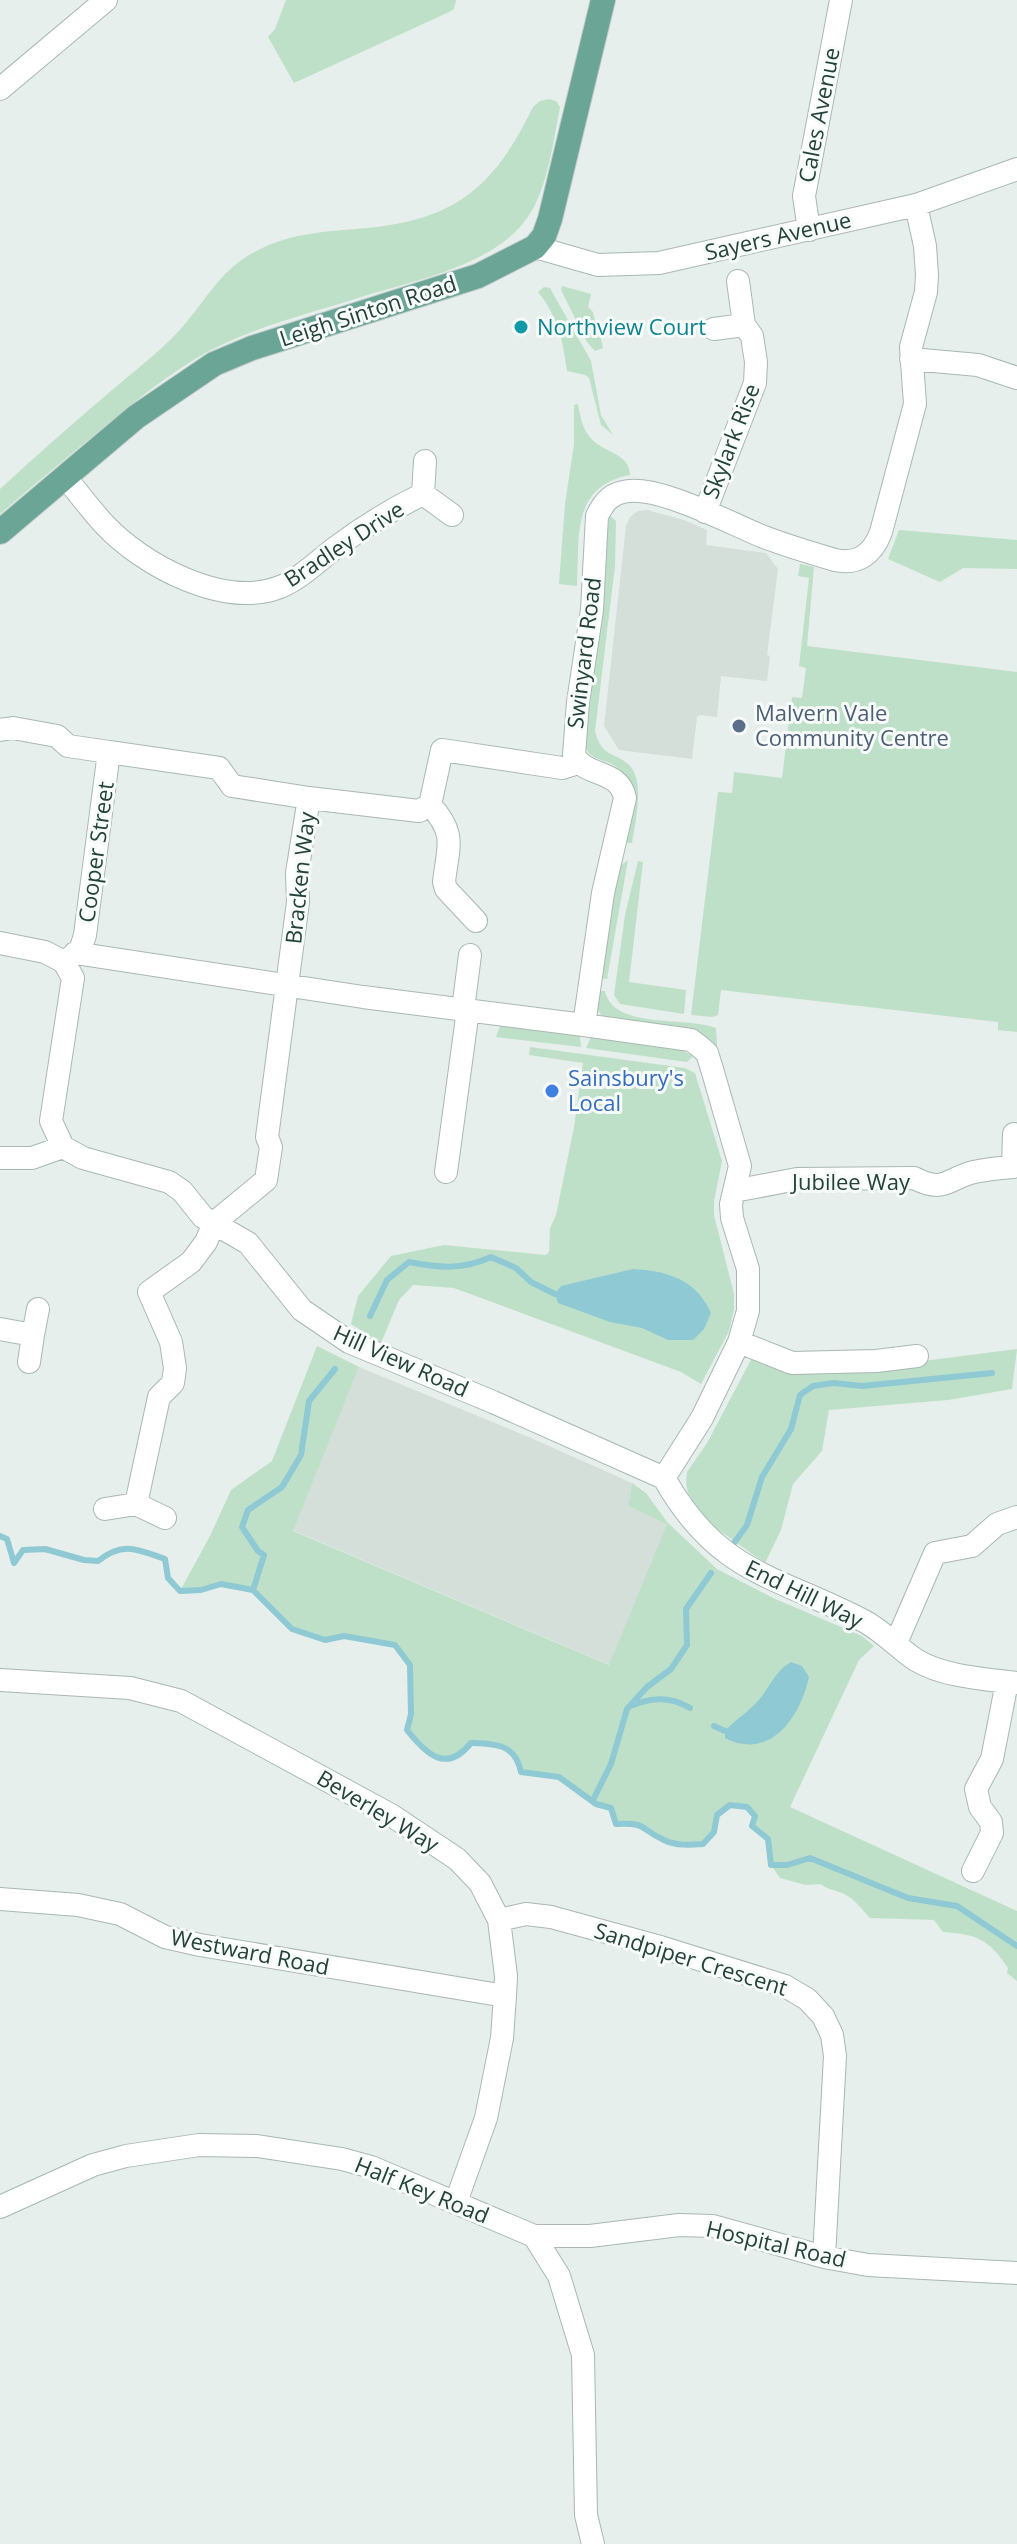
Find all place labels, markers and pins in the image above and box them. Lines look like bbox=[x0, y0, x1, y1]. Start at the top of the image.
place label: Northview Court bbox=[537, 311, 706, 341]
marker: Northview Court bbox=[512, 318, 530, 336]
place label: Malvern Vale Community Centre bbox=[755, 697, 949, 752]
marker: Malvern Vale Community Centre bbox=[730, 717, 748, 735]
place label: Sainsbury's Local bbox=[568, 1062, 684, 1117]
marker: Sainsbury's Local bbox=[543, 1082, 561, 1100]

